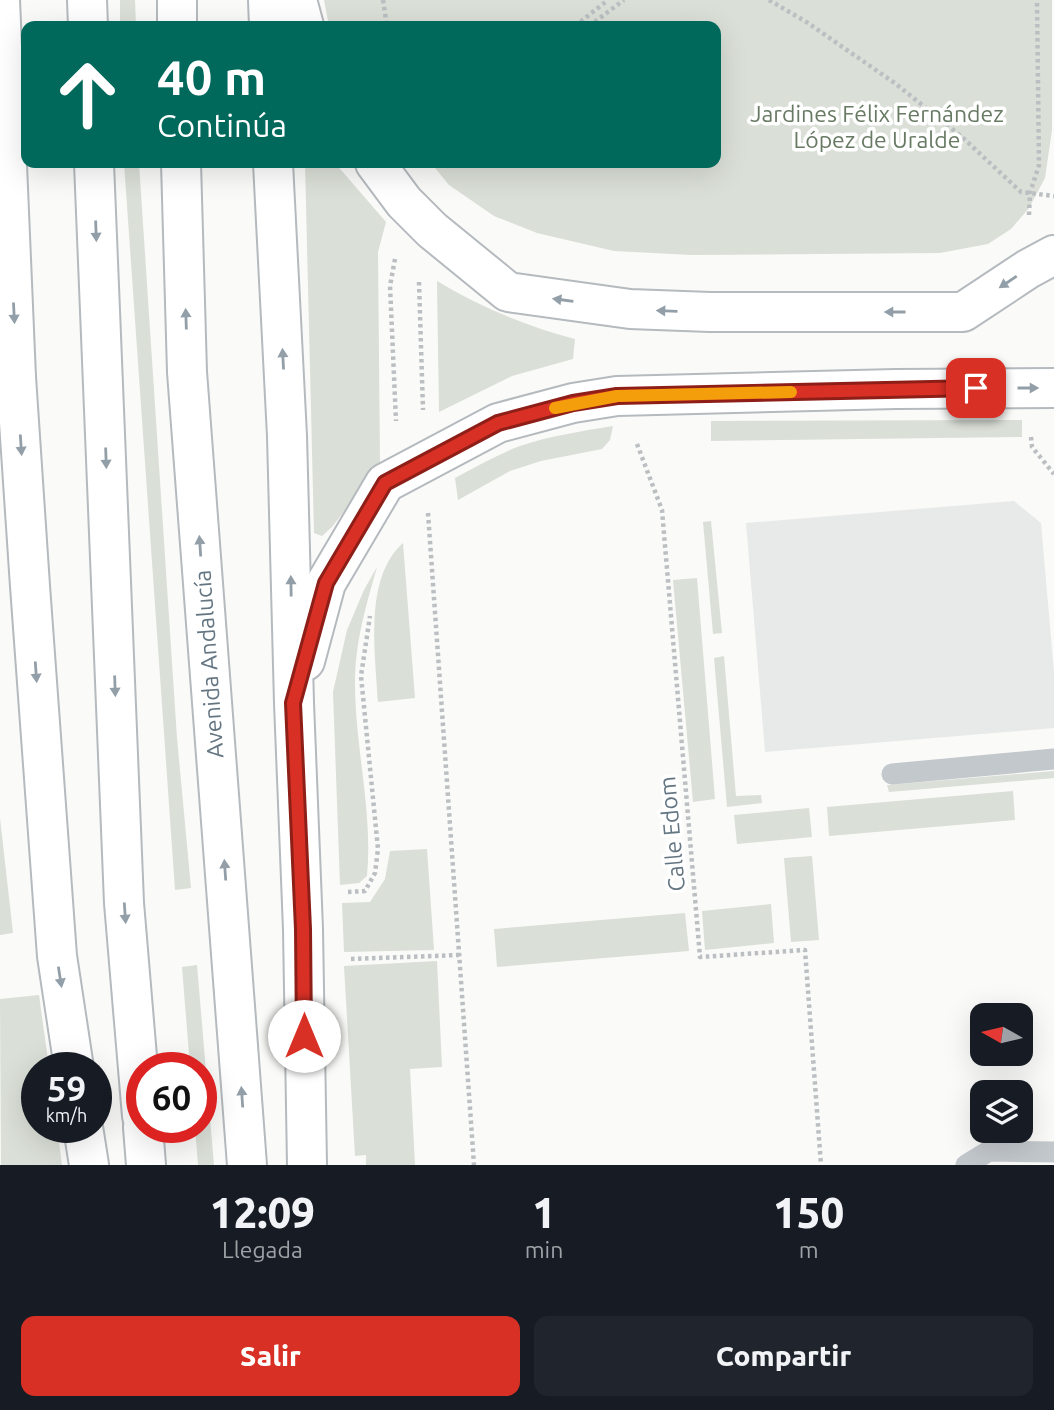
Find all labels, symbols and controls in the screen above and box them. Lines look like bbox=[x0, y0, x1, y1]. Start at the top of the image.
icon: ahead bbox=[42, 49, 133, 140]
text: 40 m bbox=[157, 49, 266, 104]
park label: Jardines Félix Fernández López de Uralde bbox=[750, 101, 1004, 152]
text: Continúa bbox=[157, 107, 287, 143]
one-way arrow bbox=[91, 220, 102, 242]
one-way arrow bbox=[998, 276, 1017, 289]
one-way arrow bbox=[552, 294, 574, 305]
one-way arrow bbox=[8, 302, 19, 324]
one-way arrow bbox=[656, 305, 678, 316]
one-way arrow bbox=[883, 306, 905, 318]
one-way arrow bbox=[180, 307, 191, 329]
one-way arrow bbox=[277, 348, 288, 370]
pin bbox=[946, 358, 1006, 418]
icon: arrive bbox=[957, 369, 995, 407]
one-way arrow bbox=[1018, 382, 1040, 394]
one-way arrow bbox=[15, 434, 26, 456]
one-way arrow bbox=[100, 447, 111, 469]
one-way arrow bbox=[194, 534, 205, 556]
street label: Avenida Andalucía bbox=[189, 569, 228, 759]
one-way arrow bbox=[285, 575, 296, 597]
one-way arrow bbox=[31, 661, 42, 683]
one-way arrow bbox=[110, 675, 121, 697]
street label: Calle Edom bbox=[654, 775, 689, 893]
one-way arrow bbox=[219, 859, 230, 881]
one-way arrow bbox=[120, 902, 131, 924]
one-way arrow bbox=[55, 966, 66, 988]
position arrow bbox=[267, 999, 341, 1073]
north arrow bbox=[970, 1003, 1032, 1066]
map controls bbox=[970, 1003, 1033, 1143]
speed limit sign: 60 bbox=[126, 1052, 217, 1143]
text: 59 bbox=[47, 1068, 86, 1108]
button: layers bbox=[970, 1080, 1033, 1143]
one-way arrow bbox=[236, 1086, 247, 1108]
text: km/h bbox=[46, 1105, 87, 1125]
text: 12:09 bbox=[210, 1189, 315, 1236]
text: 1 bbox=[532, 1189, 556, 1236]
text: 150 bbox=[773, 1189, 844, 1236]
text: Llegada bbox=[222, 1237, 303, 1262]
text: min bbox=[525, 1237, 563, 1262]
text: m bbox=[799, 1237, 819, 1262]
button: Salir bbox=[21, 1316, 520, 1396]
button: Compartir bbox=[534, 1316, 1033, 1396]

